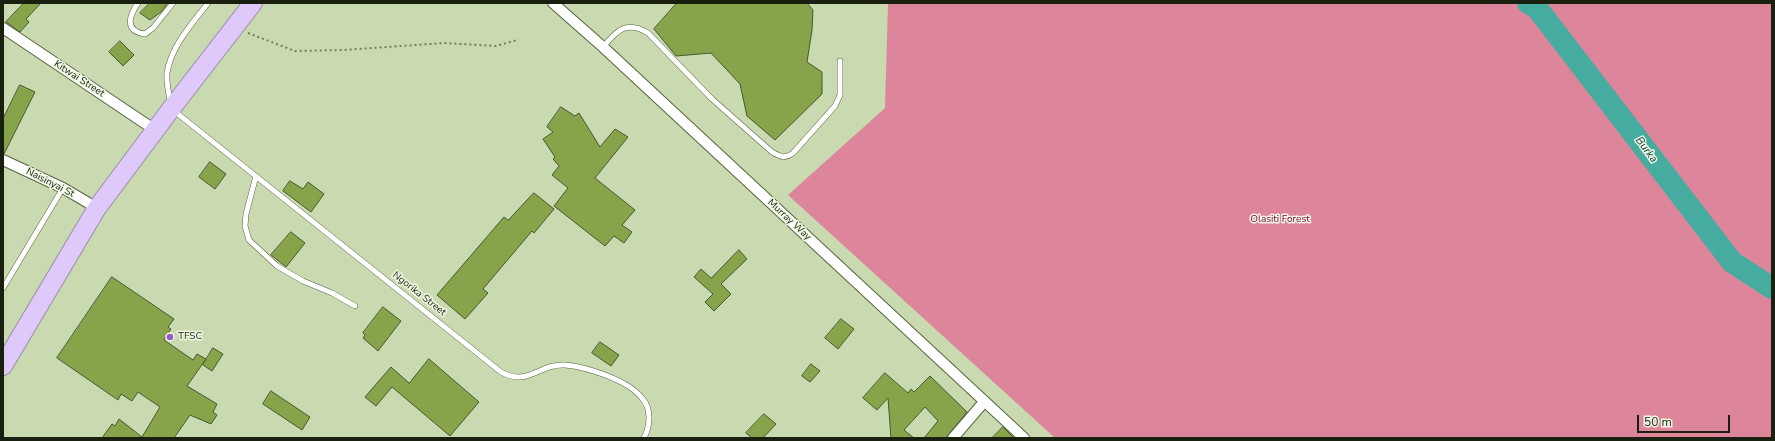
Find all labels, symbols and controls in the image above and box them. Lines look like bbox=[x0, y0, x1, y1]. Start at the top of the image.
street label: Kitwai Street bbox=[51, 58, 107, 100]
water label: Burka bbox=[1632, 135, 1660, 165]
street label: Naisinyai St bbox=[24, 166, 76, 200]
street label: Murray Way bbox=[765, 197, 813, 243]
park label: Olasiti Forest bbox=[1250, 214, 1310, 226]
street label: Ngorika Street bbox=[390, 269, 448, 319]
place label: TFSC bbox=[178, 331, 202, 343]
marker: TFSC bbox=[165, 332, 175, 342]
scale bar bbox=[1639, 407, 1732, 433]
text: 50 m bbox=[1644, 414, 1672, 430]

